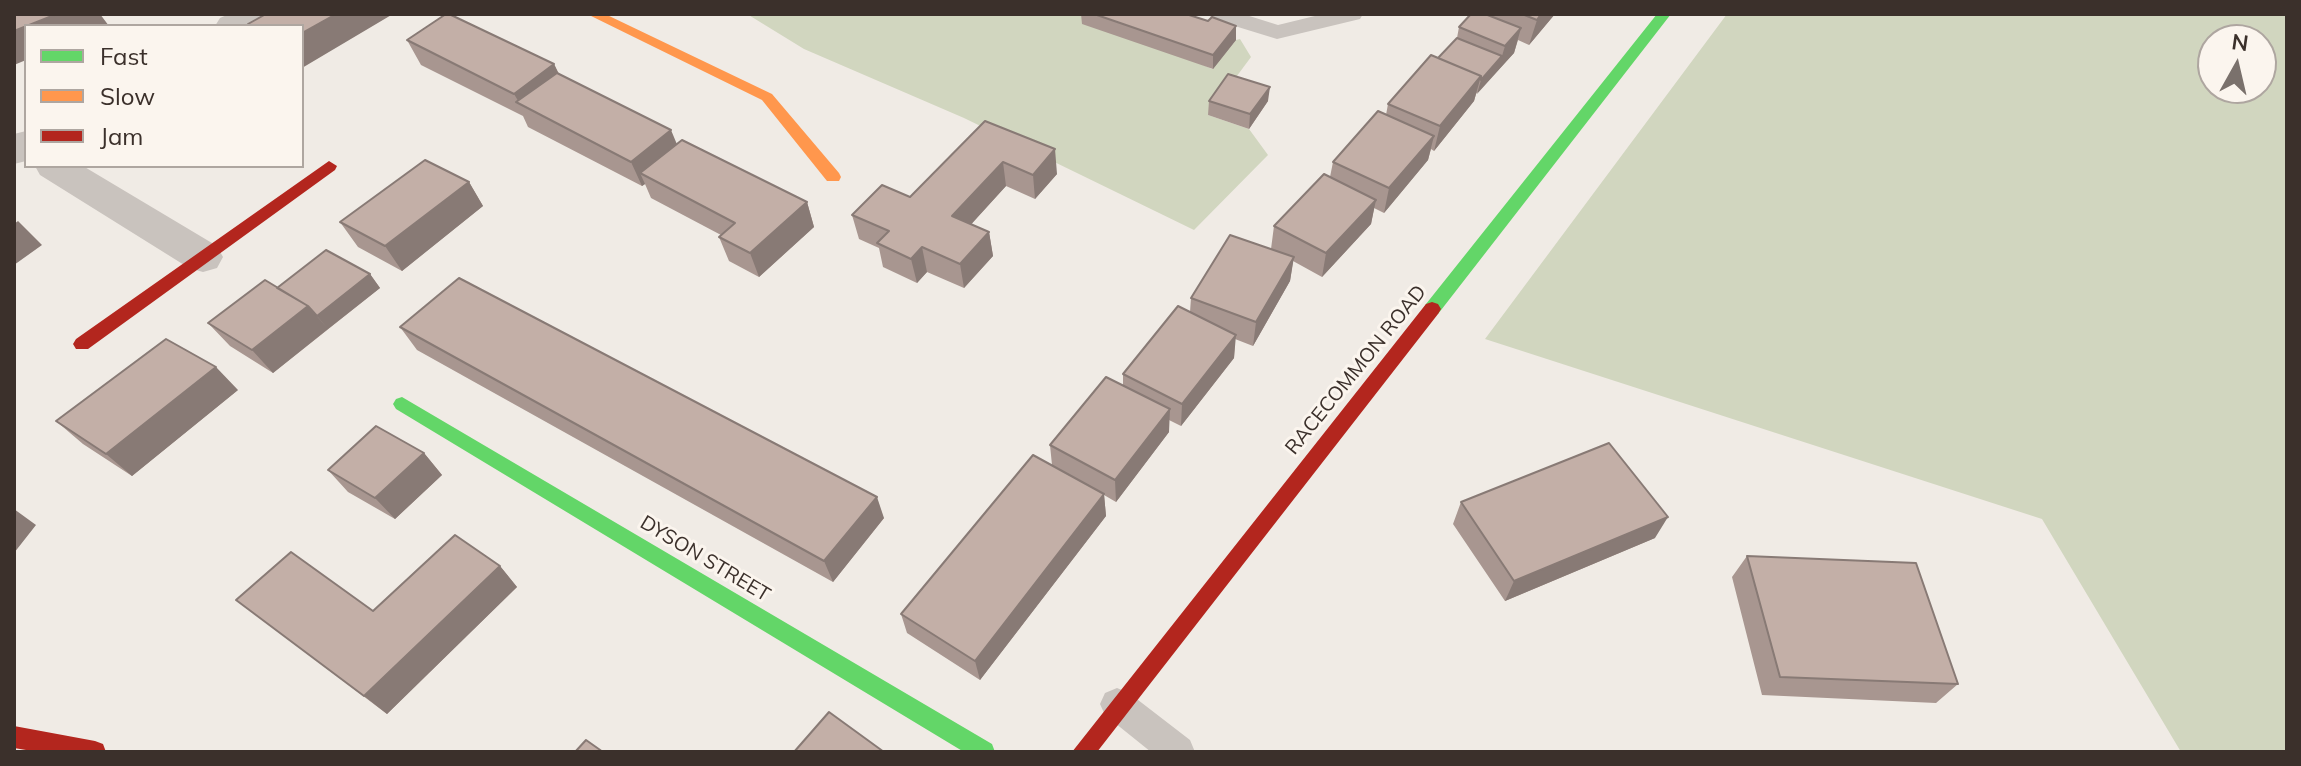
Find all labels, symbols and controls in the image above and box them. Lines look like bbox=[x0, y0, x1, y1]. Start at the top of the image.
legend bbox=[24, 24, 304, 168]
north arrow bbox=[2197, 24, 2277, 104]
text: N bbox=[2230, 27, 2250, 57]
text: Fast bbox=[100, 41, 148, 71]
text: Slow bbox=[100, 81, 155, 111]
text: Jam bbox=[100, 121, 143, 151]
street label: RACECOMMON ROAD bbox=[1280, 281, 1432, 459]
street label: DYSON STREET bbox=[636, 511, 774, 607]

